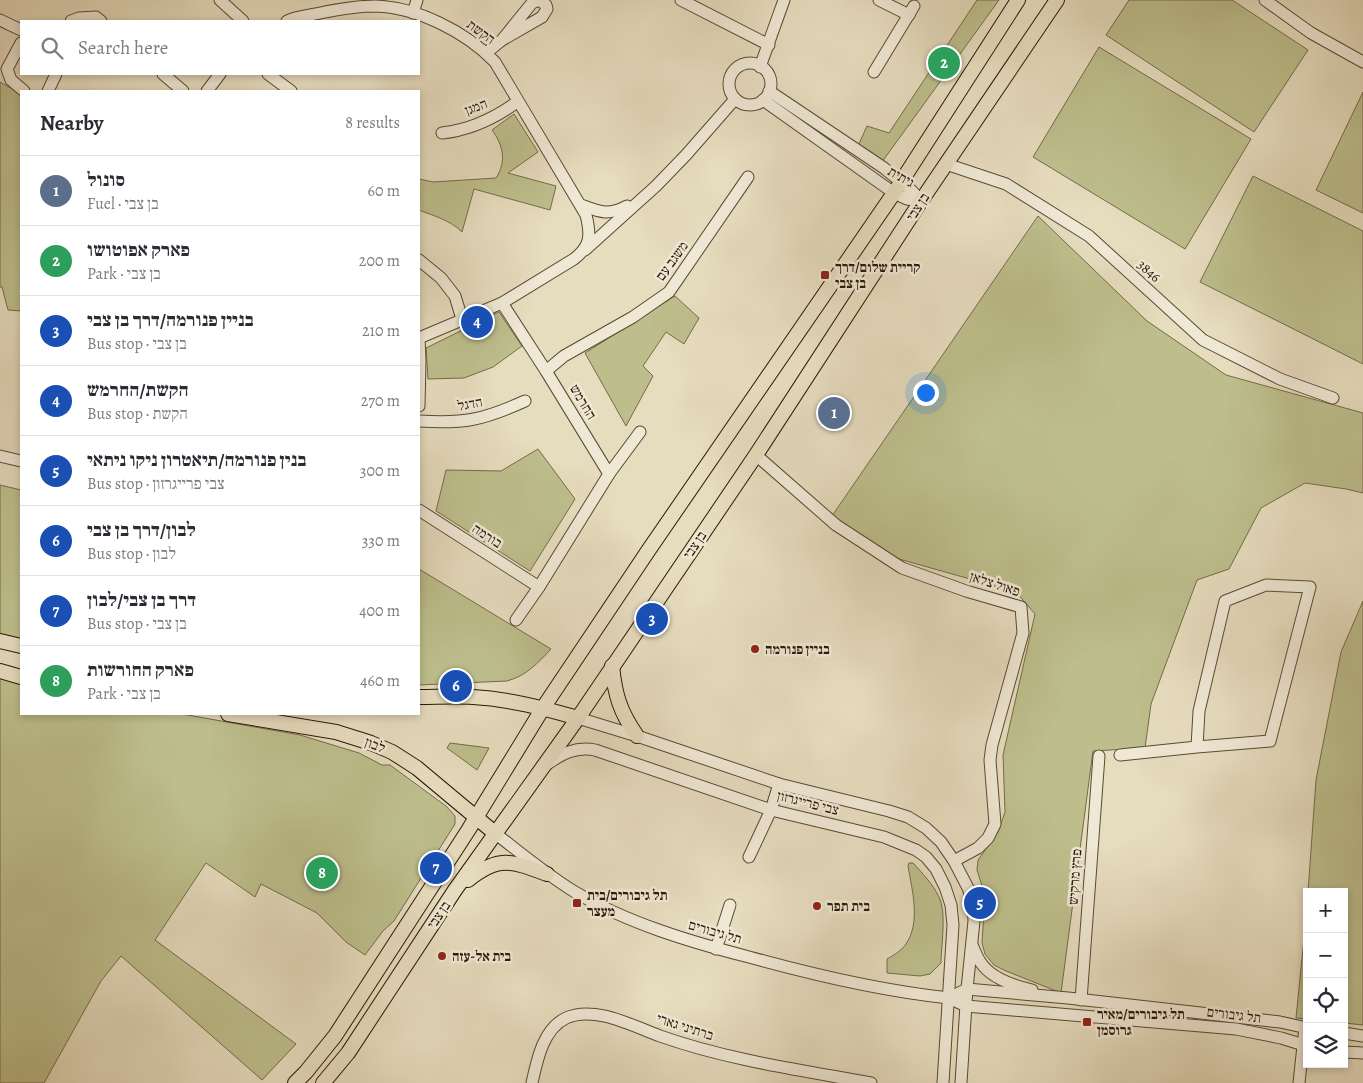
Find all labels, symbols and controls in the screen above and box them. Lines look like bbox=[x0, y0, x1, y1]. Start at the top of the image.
street label: הקשת bbox=[463, 15, 499, 49]
search box bbox=[20, 20, 420, 75]
icon: search bbox=[38, 34, 66, 62]
text: Search here bbox=[78, 35, 168, 61]
pin: 2 bbox=[928, 44, 960, 82]
street label: המגן bbox=[462, 94, 490, 120]
text: Nearby bbox=[40, 109, 103, 137]
text: 8 results bbox=[345, 112, 400, 134]
street label: גיתית bbox=[884, 162, 918, 192]
text: סונול bbox=[87, 167, 125, 193]
text: 1 bbox=[53, 180, 59, 202]
text: 60 m bbox=[368, 180, 400, 202]
street label: בן צבי bbox=[902, 189, 934, 225]
text: Fuel · בן צבי bbox=[87, 193, 159, 215]
text: פארק אפוטושו bbox=[87, 237, 190, 263]
street label: משגב עם bbox=[651, 237, 693, 285]
text: 2 bbox=[52, 250, 60, 272]
text: 200 m bbox=[359, 250, 400, 272]
street label: 3846 bbox=[1133, 255, 1165, 287]
place label: קריית שלום/דרך בן צבי bbox=[835, 258, 920, 293]
text: Park · בן צבי bbox=[87, 263, 161, 285]
marker: קריית שלום/דרך בן צבי bbox=[819, 269, 831, 281]
pin: 4 bbox=[461, 303, 493, 341]
text: בניין פנורמה/דרך בן צבי bbox=[87, 307, 254, 333]
text: 3 bbox=[53, 320, 59, 342]
text: 210 m bbox=[362, 320, 400, 342]
text: Bus stop · בן צבי bbox=[87, 333, 187, 355]
text: הקשת/החרמש bbox=[87, 377, 189, 403]
your location bbox=[913, 380, 939, 406]
street label: החרמש bbox=[565, 381, 601, 423]
text: 4 bbox=[52, 390, 60, 412]
text: 270 m bbox=[361, 390, 400, 412]
street label: הדגל bbox=[456, 392, 484, 416]
pin: 1 bbox=[818, 394, 850, 432]
text: Bus stop · הקשת bbox=[87, 403, 188, 425]
text: בנין פנורמה/תיאטרון ניקו ניתאי bbox=[87, 447, 306, 473]
text: 5 bbox=[53, 460, 59, 482]
text: 300 m bbox=[360, 460, 400, 482]
text: Bus stop · צבי פרייגרזון bbox=[87, 473, 225, 495]
text: לבון/דרך בן צבי bbox=[87, 517, 196, 543]
street label: בורמה bbox=[468, 519, 506, 553]
street label: בן צבי bbox=[679, 527, 711, 563]
text: 6 bbox=[52, 530, 60, 552]
text: 330 m bbox=[362, 530, 400, 552]
text: Bus stop · לבון bbox=[87, 543, 176, 565]
street label: פאול צלאן bbox=[967, 567, 1023, 601]
text: דרך בן צבי/לבון bbox=[87, 587, 196, 613]
text: 7 bbox=[53, 600, 59, 622]
text: 400 m bbox=[359, 600, 400, 622]
pin: 3 bbox=[636, 600, 668, 638]
text: Bus stop · בן צבי bbox=[87, 613, 187, 635]
place label: בניין פנורמה bbox=[765, 640, 830, 659]
marker: בניין פנורמה bbox=[749, 643, 761, 655]
text: פארק החורשות bbox=[87, 657, 194, 683]
pin: 6 bbox=[440, 667, 472, 705]
text: 8 bbox=[52, 670, 60, 692]
text: 460 m bbox=[360, 670, 400, 692]
text: Park · בן צבי bbox=[87, 683, 161, 705]
street label: לבון bbox=[362, 732, 388, 758]
street label: צבי פרייגרזון bbox=[775, 786, 841, 820]
street label: פרץ מרקיש bbox=[1064, 848, 1086, 906]
pin: 7 bbox=[420, 849, 452, 887]
pin: 8 bbox=[306, 854, 338, 892]
pin: 5 bbox=[964, 884, 996, 922]
place label: תל גיבורים/בית מעצר bbox=[587, 886, 668, 921]
map controls bbox=[1303, 888, 1348, 1068]
button: + bbox=[1303, 888, 1348, 933]
street label: בן צבי bbox=[423, 897, 455, 933]
marker: תל גיבורים/בית מעצר bbox=[571, 897, 583, 909]
place label: בית תפר bbox=[827, 897, 870, 916]
marker: בית תפר bbox=[811, 900, 823, 912]
street label: תל גיבורים bbox=[686, 915, 744, 949]
button: − bbox=[1303, 933, 1348, 978]
place label: בית אל-עזה bbox=[452, 947, 511, 966]
marker: בית אל-עזה bbox=[436, 950, 448, 962]
button: locate bbox=[1303, 978, 1348, 1023]
street label: תל גיבורים bbox=[1206, 1002, 1262, 1028]
place label: תל גיבורים/מאיר גרוסמן bbox=[1097, 1005, 1185, 1040]
street label: ברתיני גארי bbox=[654, 1009, 716, 1045]
marker: תל גיבורים/מאיר גרוסמן bbox=[1081, 1016, 1093, 1028]
button: layers bbox=[1303, 1023, 1348, 1068]

